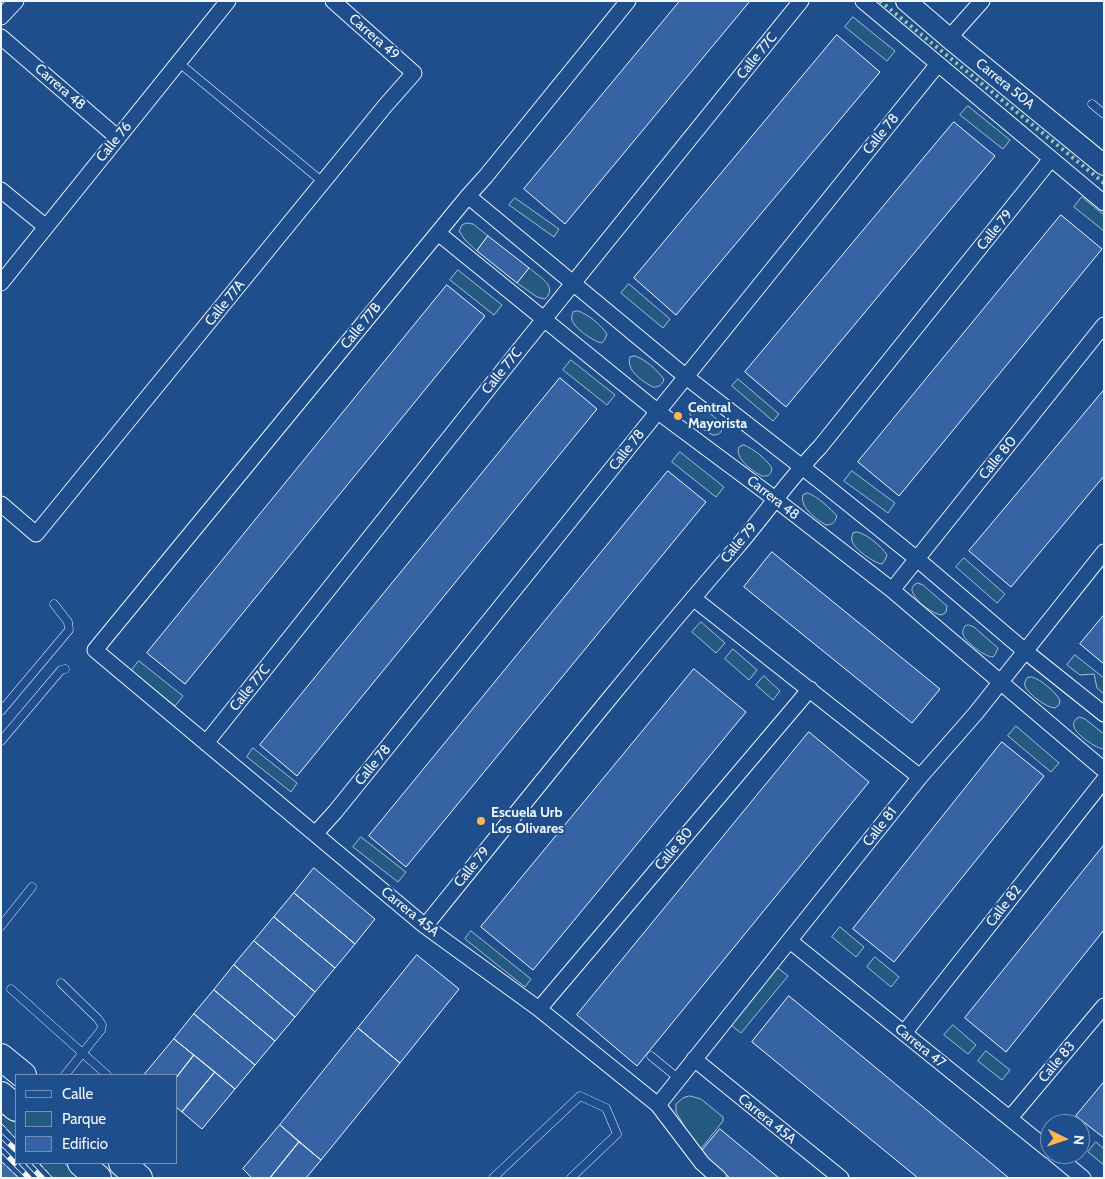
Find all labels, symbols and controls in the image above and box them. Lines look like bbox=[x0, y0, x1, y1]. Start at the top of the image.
street label: Carrera 49 bbox=[345, 11, 403, 63]
street label: Calle 77C bbox=[733, 29, 781, 83]
street label: Carrera 50A bbox=[972, 55, 1038, 113]
street label: Carrera 48 bbox=[31, 60, 89, 114]
street label: Calle 78 bbox=[859, 110, 903, 158]
street label: Calle 76 bbox=[93, 119, 135, 165]
street label: Calle 79 bbox=[974, 206, 1016, 254]
street label: Calle 77A bbox=[201, 277, 249, 329]
street label: Calle 77B bbox=[337, 299, 385, 353]
street label: Calle 77C bbox=[478, 344, 526, 398]
place label: Central Mayorista bbox=[688, 400, 747, 432]
marker: Central Mayorista bbox=[672, 410, 684, 422]
street label: Calle 78 bbox=[606, 426, 648, 474]
street label: Calle 80 bbox=[976, 433, 1020, 483]
street label: Carrera 48 bbox=[743, 472, 803, 524]
street label: Calle 79 bbox=[717, 520, 761, 566]
street label: Calle 77C bbox=[226, 661, 274, 715]
street label: Calle 78 bbox=[351, 741, 395, 789]
street label: Calle 81 bbox=[859, 804, 901, 850]
place label: Escuela Urb Los Olivares bbox=[491, 805, 564, 838]
marker: Escuela Urb Los Olivares bbox=[475, 815, 487, 827]
street label: Calle 80 bbox=[651, 824, 697, 874]
street label: Calle 79 bbox=[451, 843, 493, 891]
street label: Calle 82 bbox=[983, 882, 1025, 930]
street label: Carrera 45A bbox=[378, 884, 442, 940]
street label: Carrera 47 bbox=[891, 1020, 949, 1072]
street label: Calle 83 bbox=[1035, 1038, 1079, 1086]
legend bbox=[15, 1074, 178, 1164]
text: Calle bbox=[62, 1085, 93, 1103]
street label: Carrera 45A bbox=[735, 1091, 799, 1147]
text: Parque bbox=[62, 1110, 106, 1128]
north arrow bbox=[1040, 1114, 1090, 1164]
text: N bbox=[1070, 1134, 1088, 1146]
text: Edificio bbox=[62, 1135, 108, 1153]

